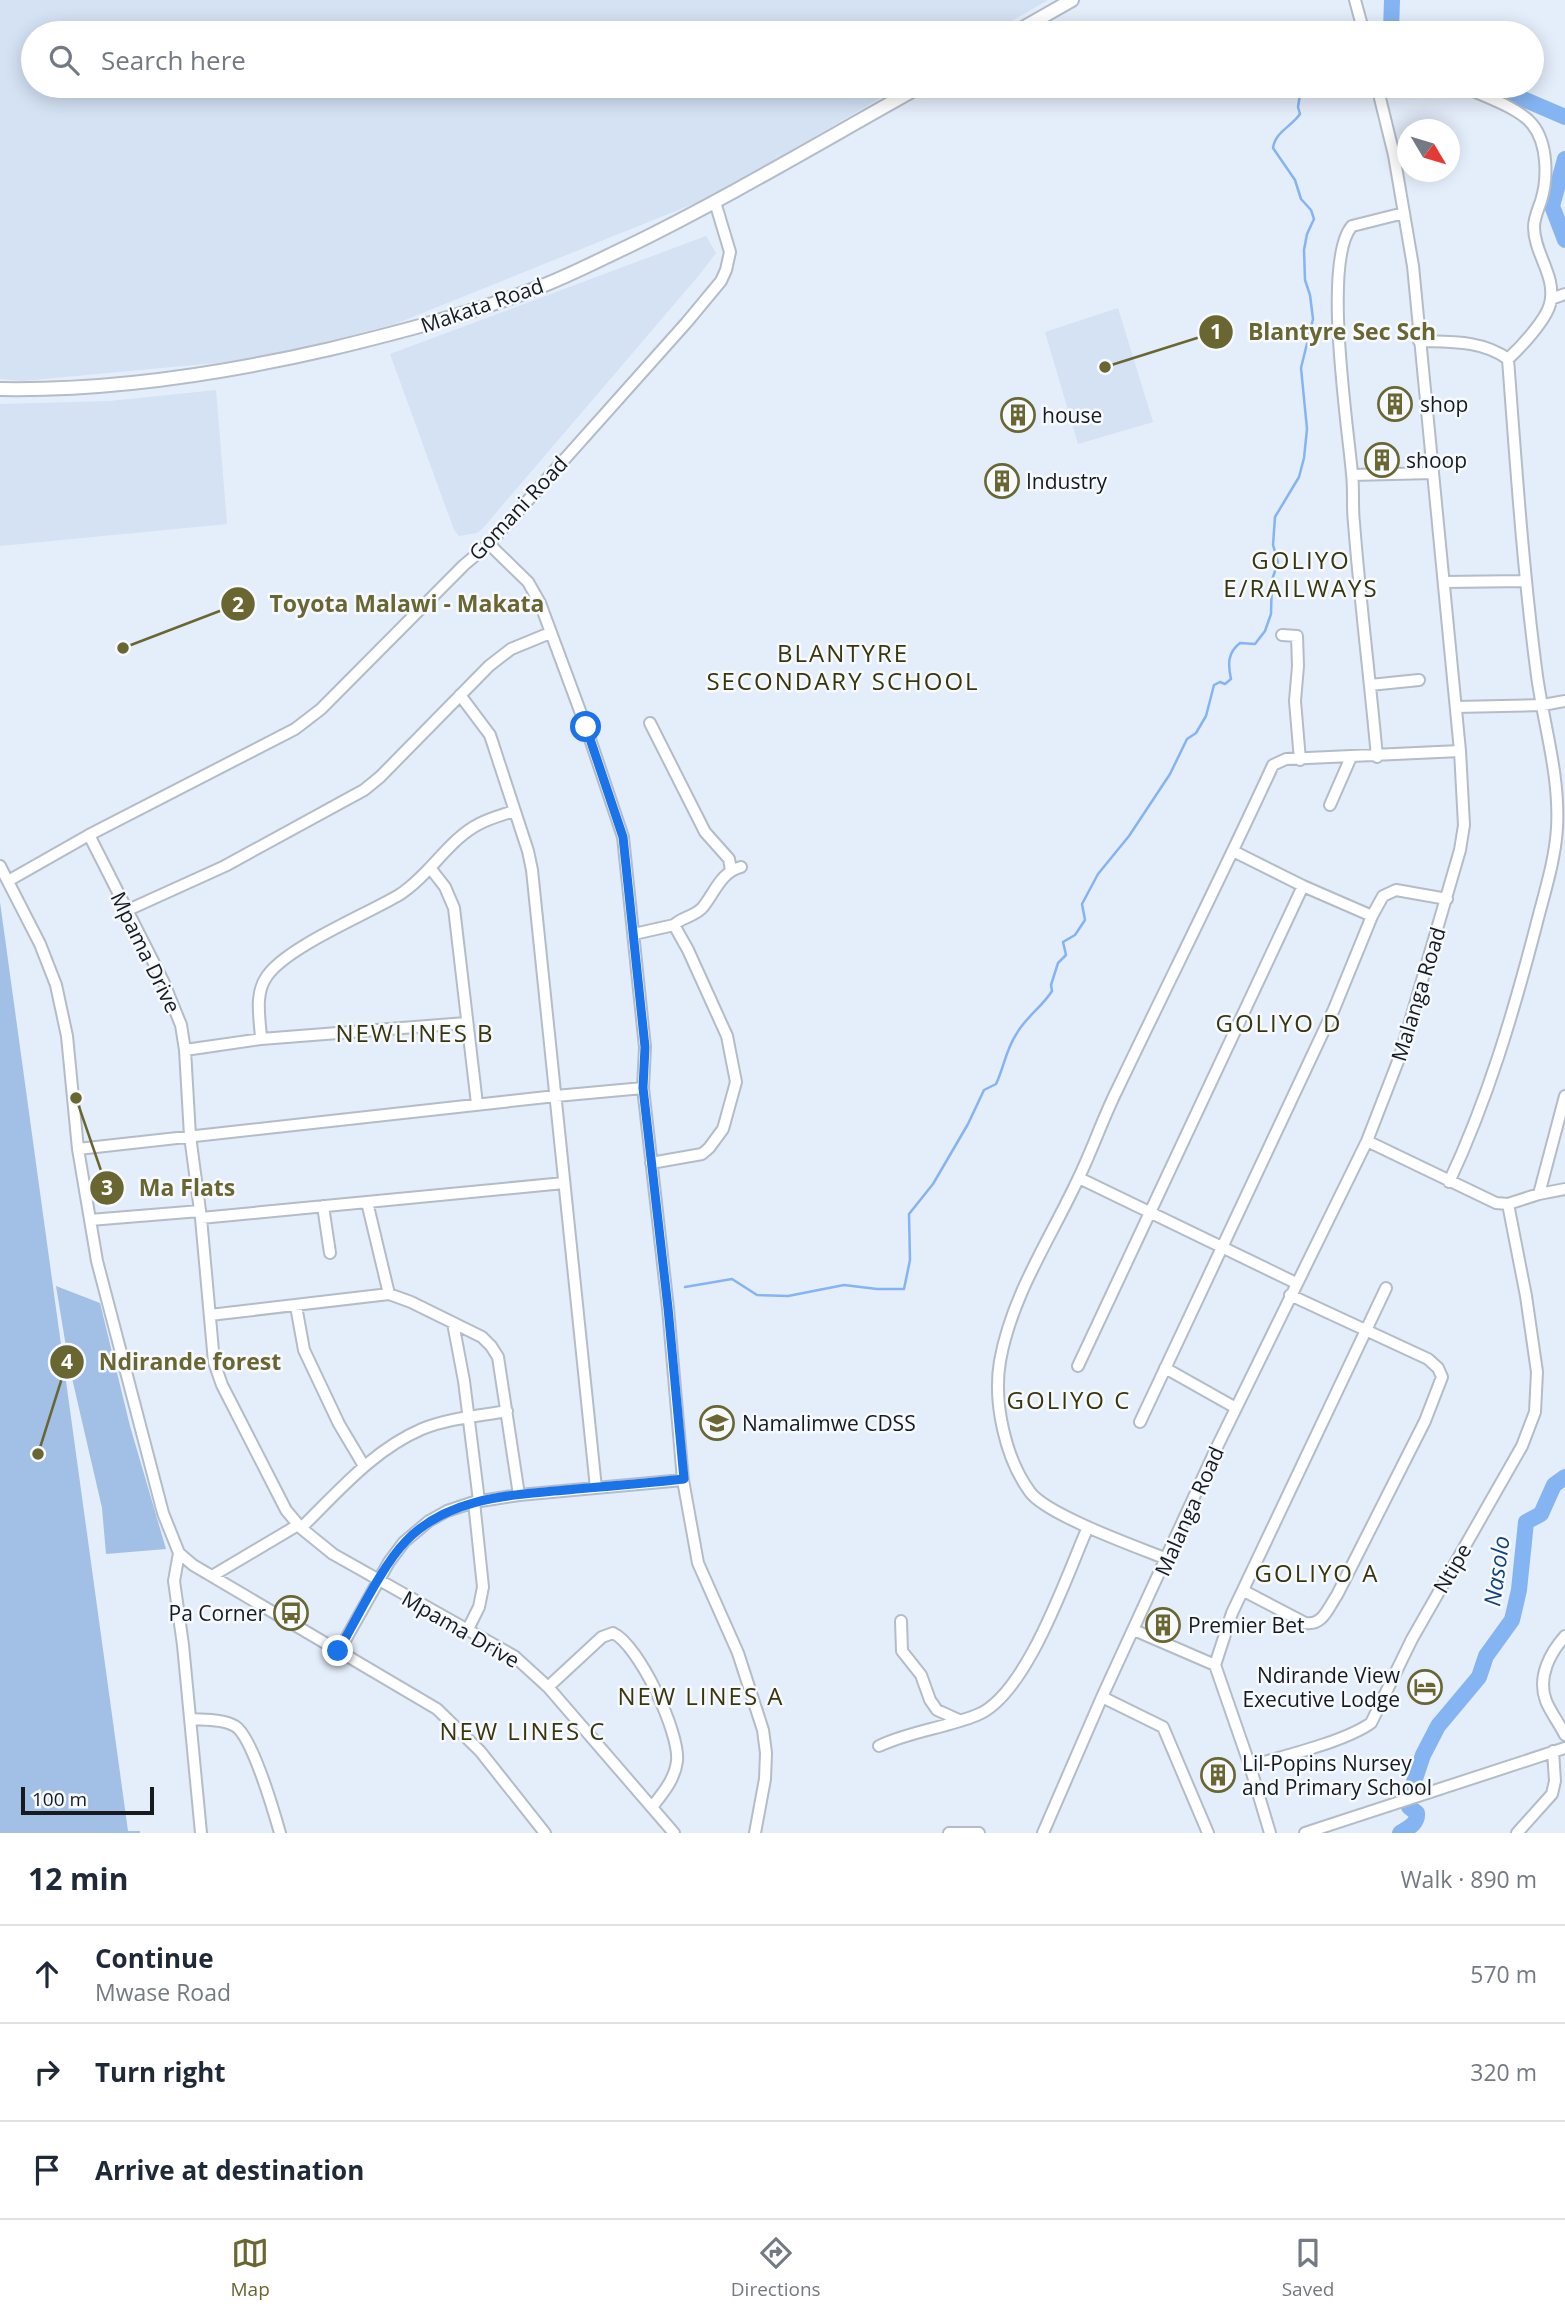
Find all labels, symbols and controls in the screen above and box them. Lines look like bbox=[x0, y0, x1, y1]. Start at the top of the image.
search box bbox=[21, 21, 1544, 98]
icon: search bbox=[45, 41, 83, 79]
text: Search here bbox=[101, 42, 246, 78]
north arrow bbox=[1397, 119, 1460, 182]
street label: Makata Road bbox=[417, 271, 547, 339]
callout: Blantyre Sec Sch bbox=[1199, 310, 1450, 354]
text: Blantyre Sec Sch bbox=[1248, 315, 1436, 347]
text: 1 bbox=[1210, 317, 1222, 345]
building icon: shop bbox=[1376, 385, 1414, 423]
place label: shop bbox=[1420, 390, 1468, 418]
building icon: house bbox=[999, 396, 1037, 434]
place label: house bbox=[1042, 401, 1102, 429]
building icon: shoop bbox=[1363, 441, 1401, 479]
place label: shoop bbox=[1406, 446, 1467, 474]
street label: Gomani Road bbox=[462, 450, 574, 566]
building icon: Industry bbox=[983, 462, 1021, 500]
place label: Industry bbox=[1026, 467, 1108, 495]
district label: GOLIYO E/RAILWAYS bbox=[1223, 543, 1379, 604]
callout: Toyota Malawi - Makata bbox=[220, 582, 558, 626]
text: Toyota Malawi - Makata bbox=[270, 587, 544, 619]
text: 2 bbox=[232, 590, 244, 618]
district label: BLANTYRE SECONDARY SCHOOL bbox=[706, 636, 980, 697]
route start bbox=[570, 711, 601, 742]
street label: Mpama Drive bbox=[105, 887, 187, 1017]
street label: Malanga Road bbox=[1384, 923, 1452, 1065]
district label: GOLIYO D bbox=[1215, 1006, 1343, 1039]
district label: NEWLINES B bbox=[335, 1016, 495, 1049]
callout: Ma Flats bbox=[89, 1166, 249, 1210]
text: Ma Flats bbox=[139, 1171, 235, 1203]
text: 3 bbox=[101, 1173, 113, 1201]
callout: Ndirande forest bbox=[50, 1340, 295, 1384]
text: Ndirande forest bbox=[99, 1345, 281, 1377]
text: 4 bbox=[61, 1347, 73, 1375]
district label: GOLIYO C bbox=[1007, 1383, 1131, 1416]
school or university icon: Namalimwe CDSS bbox=[698, 1404, 736, 1442]
place label: Namalimwe CDSS bbox=[742, 1409, 916, 1437]
street label: Malanga Road bbox=[1148, 1442, 1230, 1580]
water label: Nasolo bbox=[1475, 1534, 1517, 1608]
street label: Ntipe bbox=[1427, 1538, 1477, 1598]
district label: GOLIYO A bbox=[1255, 1556, 1379, 1589]
street label: Mpama Drive bbox=[397, 1584, 525, 1674]
bus stop icon: Pa Corner bbox=[272, 1594, 310, 1632]
place label: Pa Corner bbox=[169, 1599, 266, 1627]
building icon: Premier Bet bbox=[1144, 1606, 1182, 1644]
place label: Premier Bet bbox=[1188, 1611, 1304, 1639]
route end bbox=[322, 1635, 353, 1666]
place label: Ndirande View Executive Lodge bbox=[1242, 1661, 1401, 1713]
hotel icon: Ndirande View Executive Lodge bbox=[1406, 1668, 1444, 1706]
district label: NEW LINES A bbox=[617, 1679, 785, 1712]
district label: NEW LINES C bbox=[440, 1714, 606, 1747]
place label: Lil-Popins Nursey and Primary School bbox=[1242, 1749, 1432, 1801]
building icon: Lil-Popins Nursey and Primary School bbox=[1199, 1756, 1237, 1794]
scale bar bbox=[21, 1784, 154, 1816]
text: 100 m bbox=[32, 1786, 87, 1812]
text: 12 min bbox=[28, 1858, 128, 1899]
text: Walk · 890 m bbox=[1400, 1863, 1537, 1895]
text: Continue bbox=[95, 1940, 214, 1976]
icon: ahead bbox=[28, 1955, 66, 1993]
text: 570 m bbox=[1470, 1958, 1537, 1990]
text: Mwase Road bbox=[95, 1976, 231, 2008]
icon: right bbox=[28, 2053, 66, 2091]
text: Turn right bbox=[95, 2054, 226, 2090]
text: 320 m bbox=[1470, 2056, 1537, 2088]
icon: arrive bbox=[28, 2151, 66, 2189]
text: Arrive at destination bbox=[95, 2152, 364, 2188]
tab: Map bbox=[231, 2234, 270, 2302]
tab: Directions bbox=[731, 2234, 821, 2302]
tab: Saved bbox=[1282, 2234, 1334, 2302]

